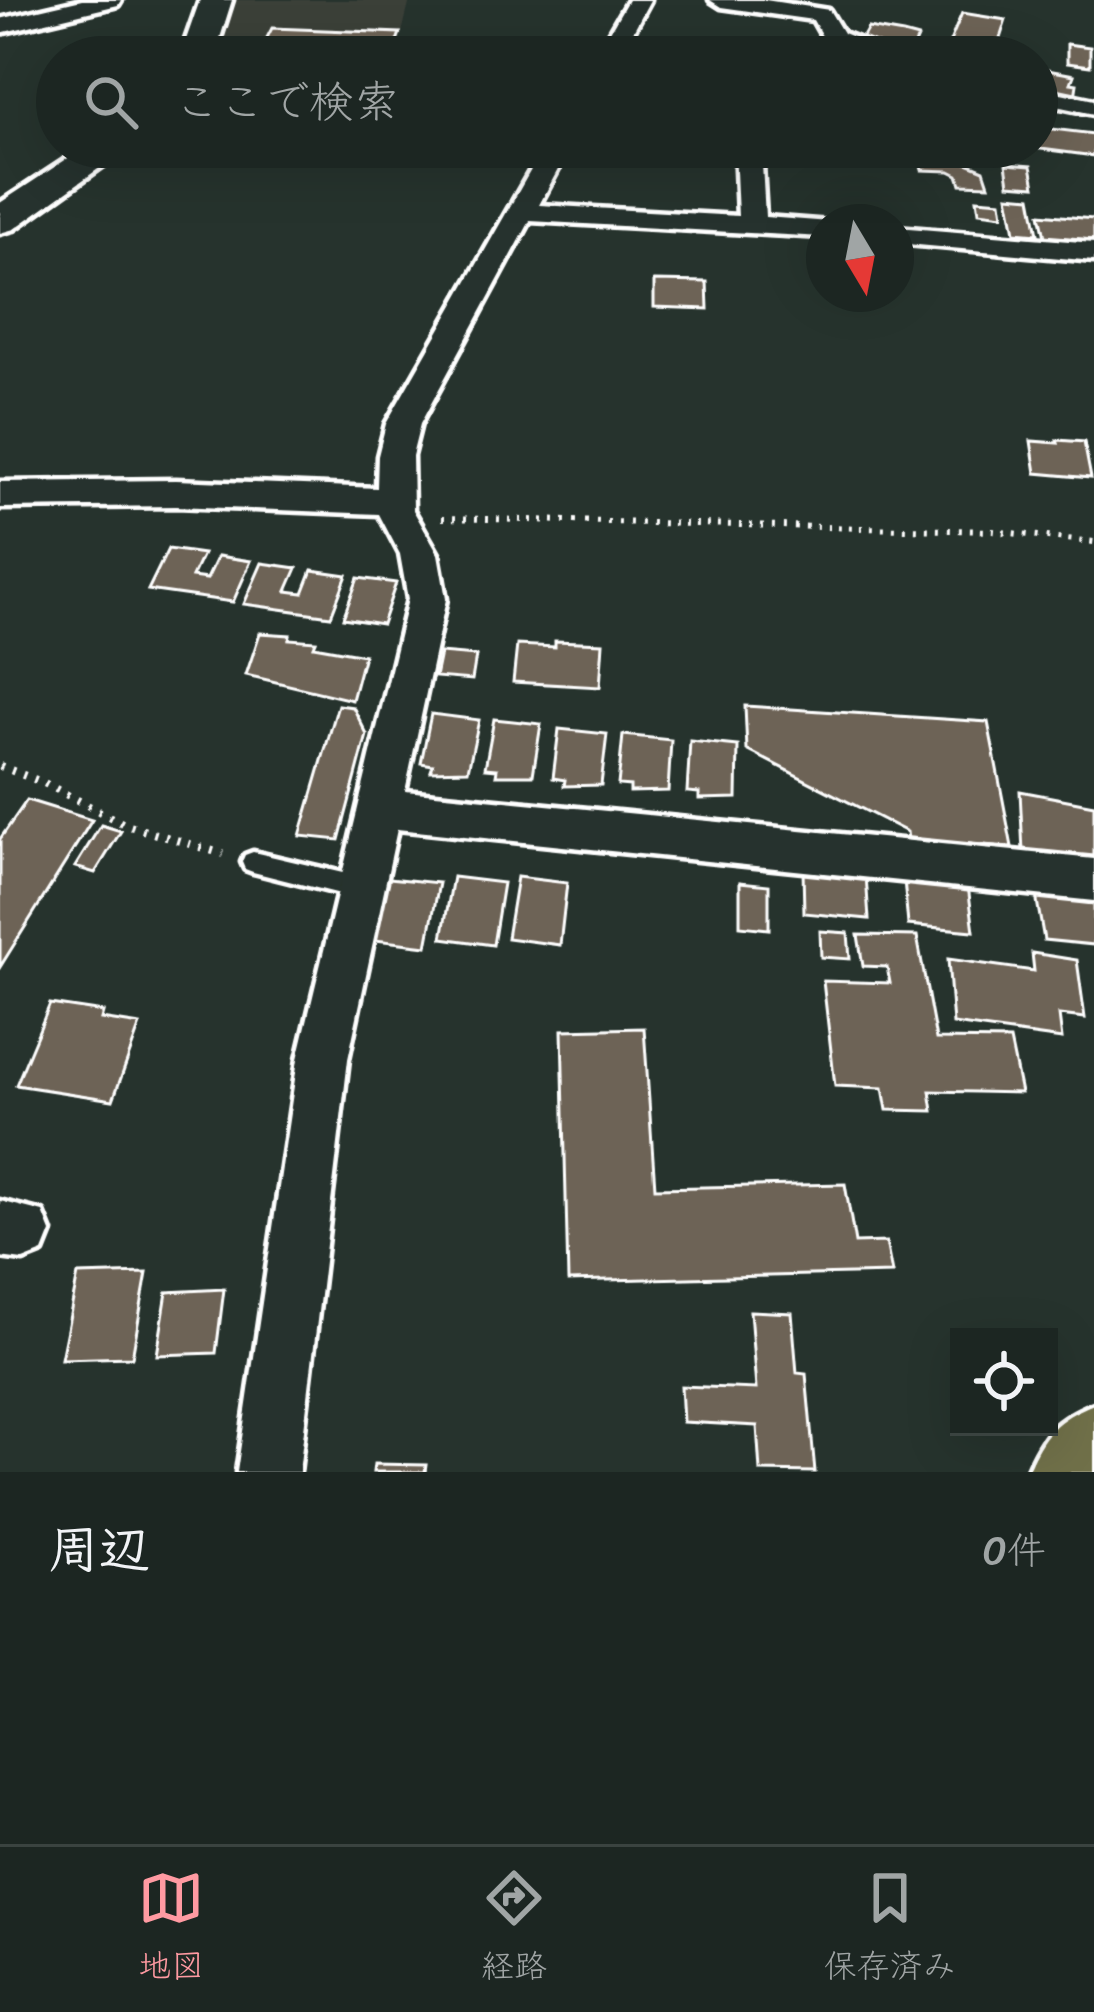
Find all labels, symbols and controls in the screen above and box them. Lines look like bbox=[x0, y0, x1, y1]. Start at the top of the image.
search box bbox=[36, 36, 1058, 168]
text: ここで検索 bbox=[174, 62, 399, 142]
icon: search bbox=[78, 69, 144, 135]
north arrow bbox=[806, 204, 914, 312]
map controls bbox=[950, 1328, 1058, 1436]
button: locate bbox=[950, 1328, 1058, 1436]
text: 周辺 bbox=[48, 1505, 150, 1595]
text: 0件 bbox=[982, 1516, 1046, 1585]
tab: 地図 bbox=[138, 1865, 204, 1995]
tab: 経路 bbox=[481, 1865, 547, 1995]
tab: 保存済み bbox=[824, 1865, 956, 1995]

